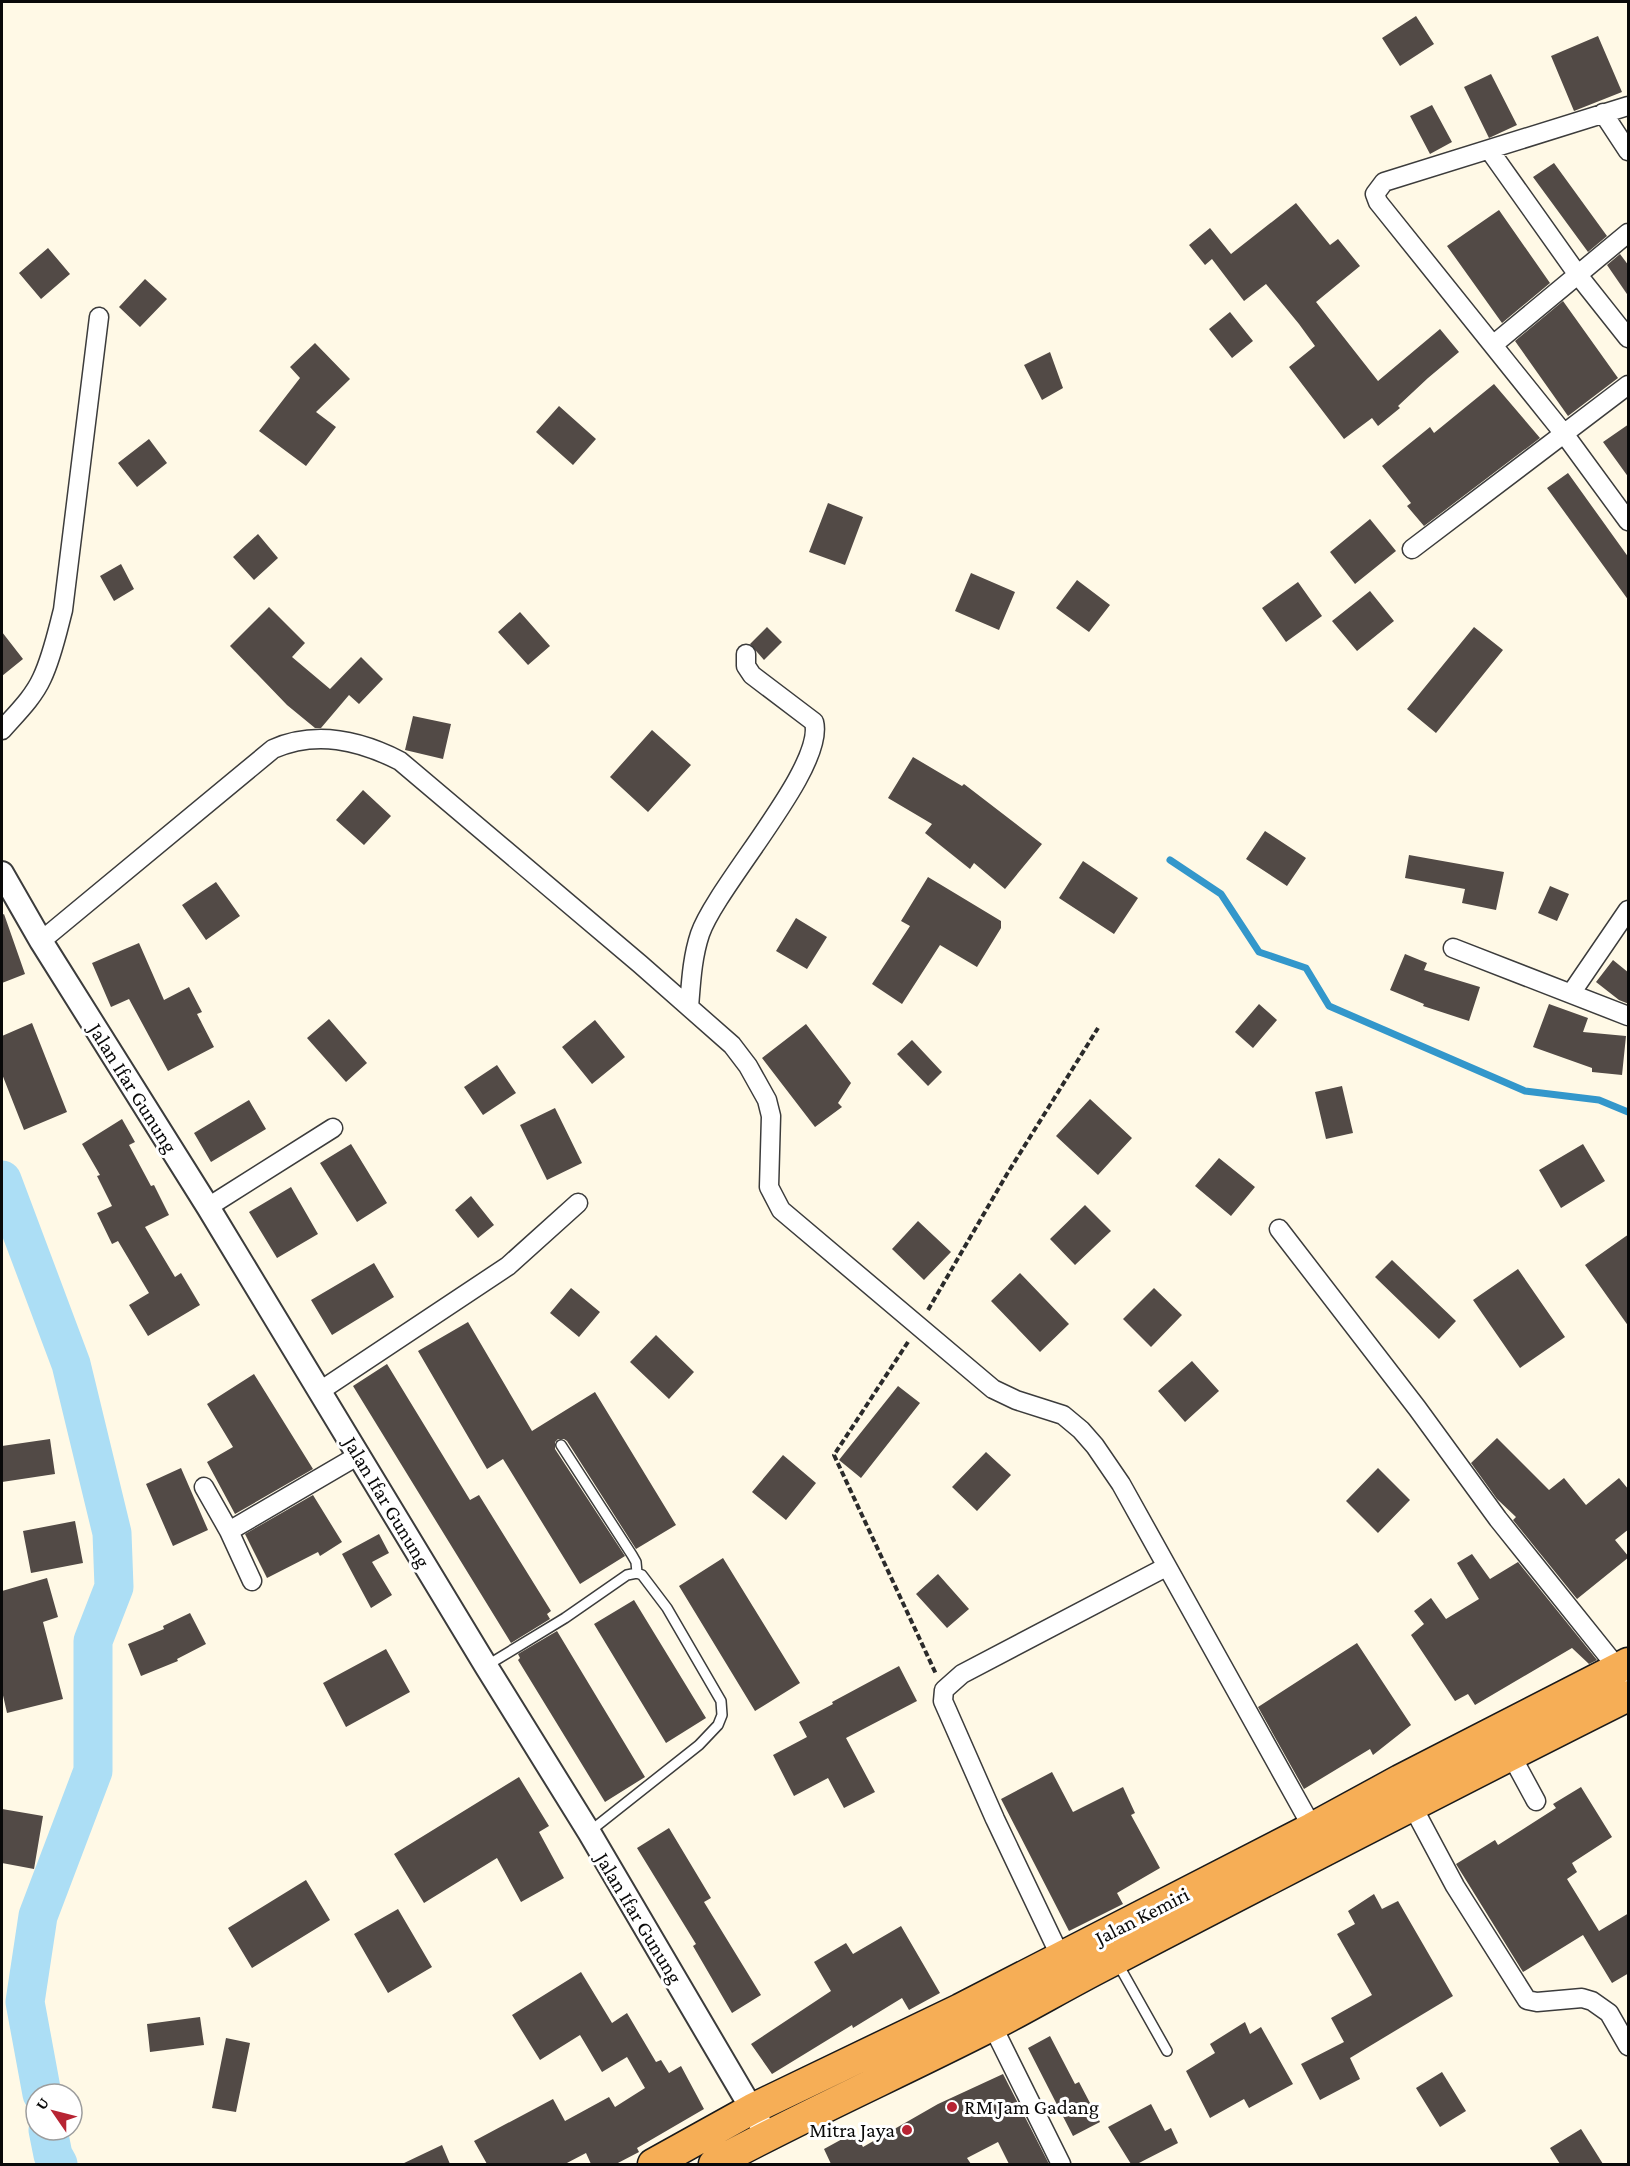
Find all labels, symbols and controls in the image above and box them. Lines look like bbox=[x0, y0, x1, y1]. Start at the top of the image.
street label: Jalan Ifar Gunung bbox=[82, 1017, 182, 1157]
street label: Jalan Ifar Gunung bbox=[337, 1431, 435, 1572]
street label: Jalan Ifar Gunung bbox=[589, 1847, 687, 1988]
street label: Jalan Kemiri bbox=[1089, 1882, 1194, 1951]
north arrow bbox=[24, 2082, 84, 2142]
text: U bbox=[32, 2094, 52, 2113]
place label: RM Jam Gadang bbox=[964, 2095, 1099, 2119]
marker: RM Jam Gadang bbox=[945, 2100, 959, 2114]
place label: Mitra Jaya bbox=[809, 2118, 895, 2142]
marker: Mitra Jaya bbox=[900, 2123, 914, 2137]

